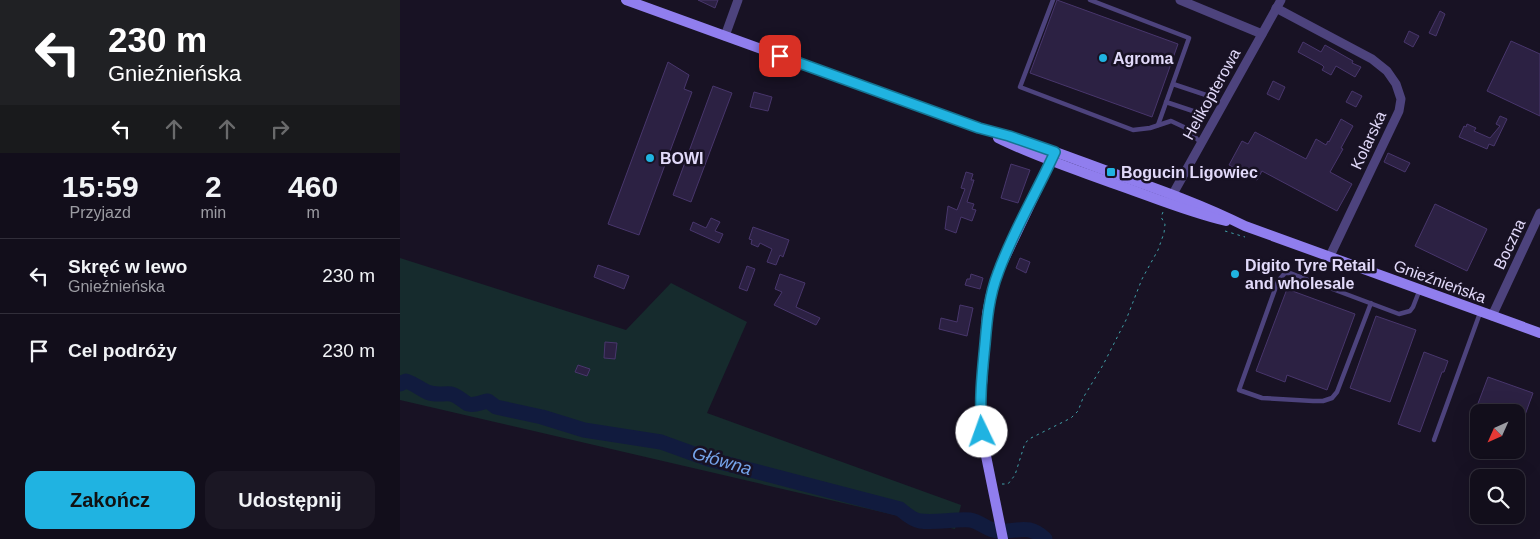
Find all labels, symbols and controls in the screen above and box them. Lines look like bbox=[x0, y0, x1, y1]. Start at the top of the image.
icon: left bbox=[25, 20, 90, 85]
text: 230 m bbox=[108, 20, 207, 59]
pin bbox=[759, 35, 801, 77]
icon: arrive bbox=[766, 42, 794, 70]
street label: Helikopterowa bbox=[1179, 46, 1243, 143]
place label: Agroma bbox=[1113, 50, 1174, 67]
marker: Agroma bbox=[1097, 52, 1109, 64]
text: Gnieźnieńska bbox=[108, 61, 241, 86]
street label: Kolarska bbox=[1348, 108, 1389, 172]
icon: left bbox=[107, 115, 135, 143]
icon: ahead bbox=[160, 115, 188, 143]
icon: ahead bbox=[213, 115, 241, 143]
icon: right bbox=[266, 115, 294, 143]
place label: BOWI bbox=[660, 150, 704, 167]
marker: BOWI bbox=[644, 152, 656, 164]
place label: Bogucin Ligowiec bbox=[1121, 164, 1258, 181]
marker: Bogucin Ligowiec bbox=[1105, 166, 1117, 178]
text: 15:59 bbox=[62, 170, 139, 203]
text: 2 bbox=[205, 170, 222, 203]
text: 460 bbox=[288, 170, 338, 203]
text: Przyjazd bbox=[70, 204, 131, 221]
text: min bbox=[200, 204, 226, 221]
text: m bbox=[306, 204, 320, 221]
street label: Boczna bbox=[1490, 216, 1528, 272]
text: Skręć w lewo bbox=[68, 256, 187, 277]
place label: Digito Tyre Retail and wholesale bbox=[1245, 257, 1375, 292]
street label: Gnieźnieńska bbox=[1391, 257, 1488, 306]
icon: left bbox=[25, 262, 53, 290]
text: 230 m bbox=[322, 265, 375, 286]
marker: Digito Tyre Retail and wholesale bbox=[1229, 268, 1241, 280]
text: Gnieźnieńska bbox=[68, 278, 165, 295]
icon: arrive bbox=[25, 337, 53, 365]
text: Cel podróży bbox=[68, 340, 177, 361]
text: 230 m bbox=[322, 340, 375, 361]
north arrow bbox=[1470, 404, 1525, 459]
map controls bbox=[1470, 404, 1525, 524]
position arrow bbox=[955, 405, 1007, 457]
water label: Główna bbox=[690, 443, 754, 479]
button: search bbox=[1470, 469, 1525, 524]
button: Zakończ bbox=[25, 471, 195, 529]
button: Udostępnij bbox=[205, 471, 375, 529]

